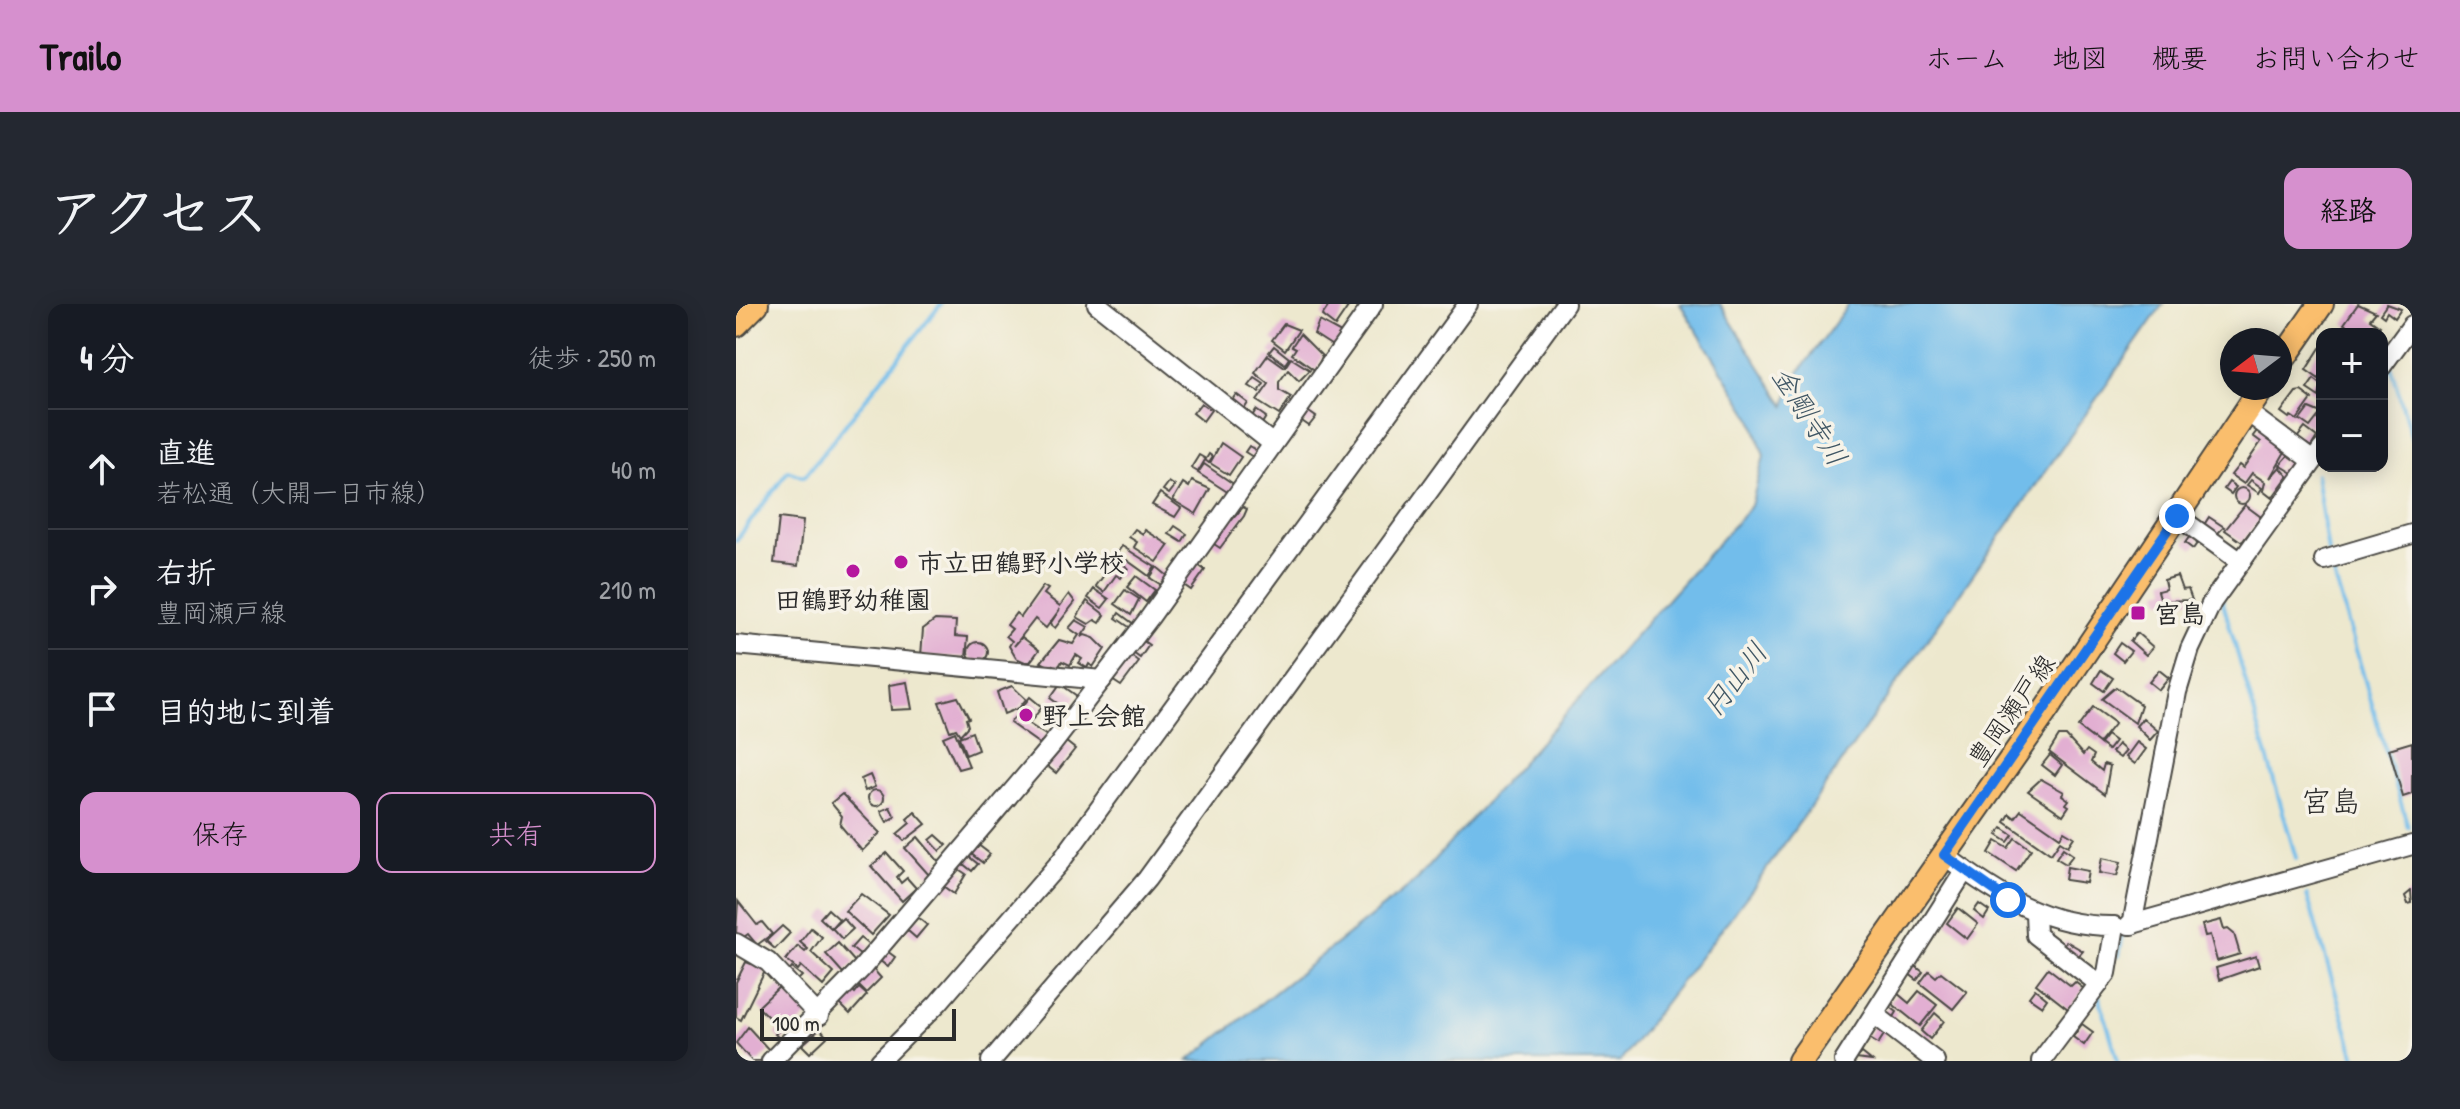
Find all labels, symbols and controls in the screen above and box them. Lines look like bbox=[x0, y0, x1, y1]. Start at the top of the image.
text: Trailo bbox=[40, 30, 121, 82]
text: ホーム bbox=[1925, 39, 2008, 77]
text: 地図 bbox=[2052, 39, 2108, 77]
text: 概要 bbox=[2152, 39, 2208, 77]
text: お問い合わせ bbox=[2252, 39, 2420, 77]
button: 経路 bbox=[2284, 168, 2412, 249]
text: アクセス bbox=[48, 174, 269, 249]
north arrow bbox=[2220, 328, 2292, 400]
map controls bbox=[2316, 328, 2388, 472]
button: + bbox=[2316, 328, 2388, 400]
text: 4 分 bbox=[80, 335, 135, 381]
text: 徒歩 · 250 m bbox=[528, 340, 656, 375]
water label: 金剛寺川 bbox=[1764, 359, 1856, 473]
button: − bbox=[2316, 400, 2388, 472]
text: 直進 bbox=[156, 432, 216, 472]
icon: ahead bbox=[80, 447, 124, 491]
text: 40 m bbox=[611, 452, 656, 487]
text: 若松通（大開一日市線） bbox=[156, 475, 442, 510]
route end bbox=[2159, 498, 2195, 534]
place label: 市立田鶴野小学校 bbox=[917, 545, 1125, 580]
text: 右折 bbox=[156, 552, 216, 592]
marker: 市立田鶴野小学校 bbox=[892, 553, 910, 571]
marker: 田鶴野幼稚園 bbox=[844, 562, 862, 580]
icon: right bbox=[80, 567, 124, 611]
text: 210 m bbox=[599, 572, 656, 607]
place label: 田鶴野幼稚園 bbox=[775, 582, 931, 617]
text: 豊岡瀬戸線 bbox=[156, 595, 286, 630]
place label: 宮島 bbox=[2154, 596, 2206, 631]
marker: 宮島 bbox=[2129, 604, 2147, 622]
water label: 円山川 bbox=[1694, 634, 1776, 724]
street label: 豊岡瀬戸線 bbox=[1959, 647, 2063, 773]
icon: arrive bbox=[80, 687, 124, 731]
text: 目的地に到着 bbox=[156, 691, 336, 731]
place label: 野上会館 bbox=[1042, 698, 1146, 733]
marker: 野上会館 bbox=[1017, 706, 1035, 724]
district label: 宮島 bbox=[2301, 781, 2361, 821]
button: 保存 bbox=[80, 792, 360, 873]
button: 共有 bbox=[376, 792, 656, 873]
route start bbox=[1990, 882, 2026, 918]
scale bar bbox=[760, 1005, 956, 1041]
text: 100 m bbox=[772, 1008, 820, 1038]

